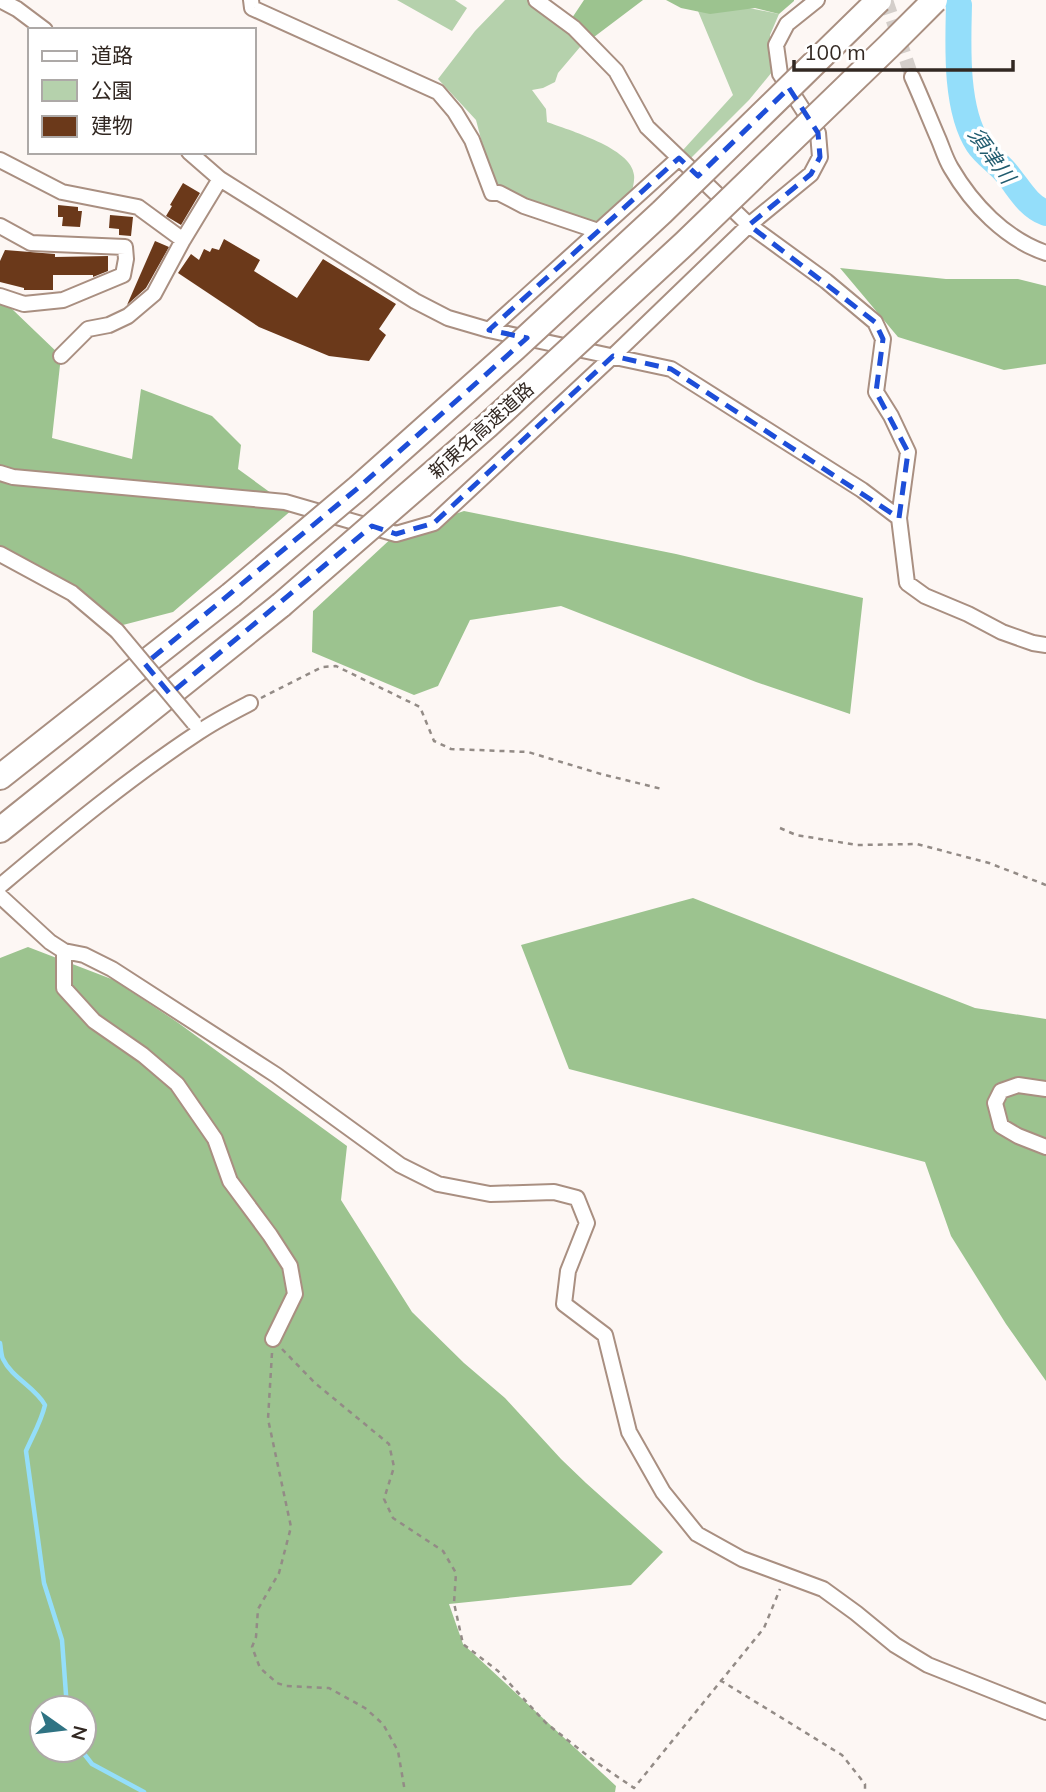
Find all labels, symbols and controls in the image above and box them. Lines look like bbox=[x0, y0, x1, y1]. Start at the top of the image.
legend bbox=[28, 28, 256, 154]
scale bar bbox=[794, 28, 1013, 72]
text: 100 m bbox=[804, 39, 866, 65]
text: 道路 bbox=[91, 42, 133, 68]
text: 公園 bbox=[91, 77, 133, 103]
text: 建物 bbox=[91, 112, 133, 138]
water label: 須津川 bbox=[963, 122, 1022, 190]
street label: 新東名高速道路 bbox=[424, 377, 538, 483]
north arrow bbox=[28, 1694, 98, 1764]
text: N bbox=[66, 1723, 93, 1743]

